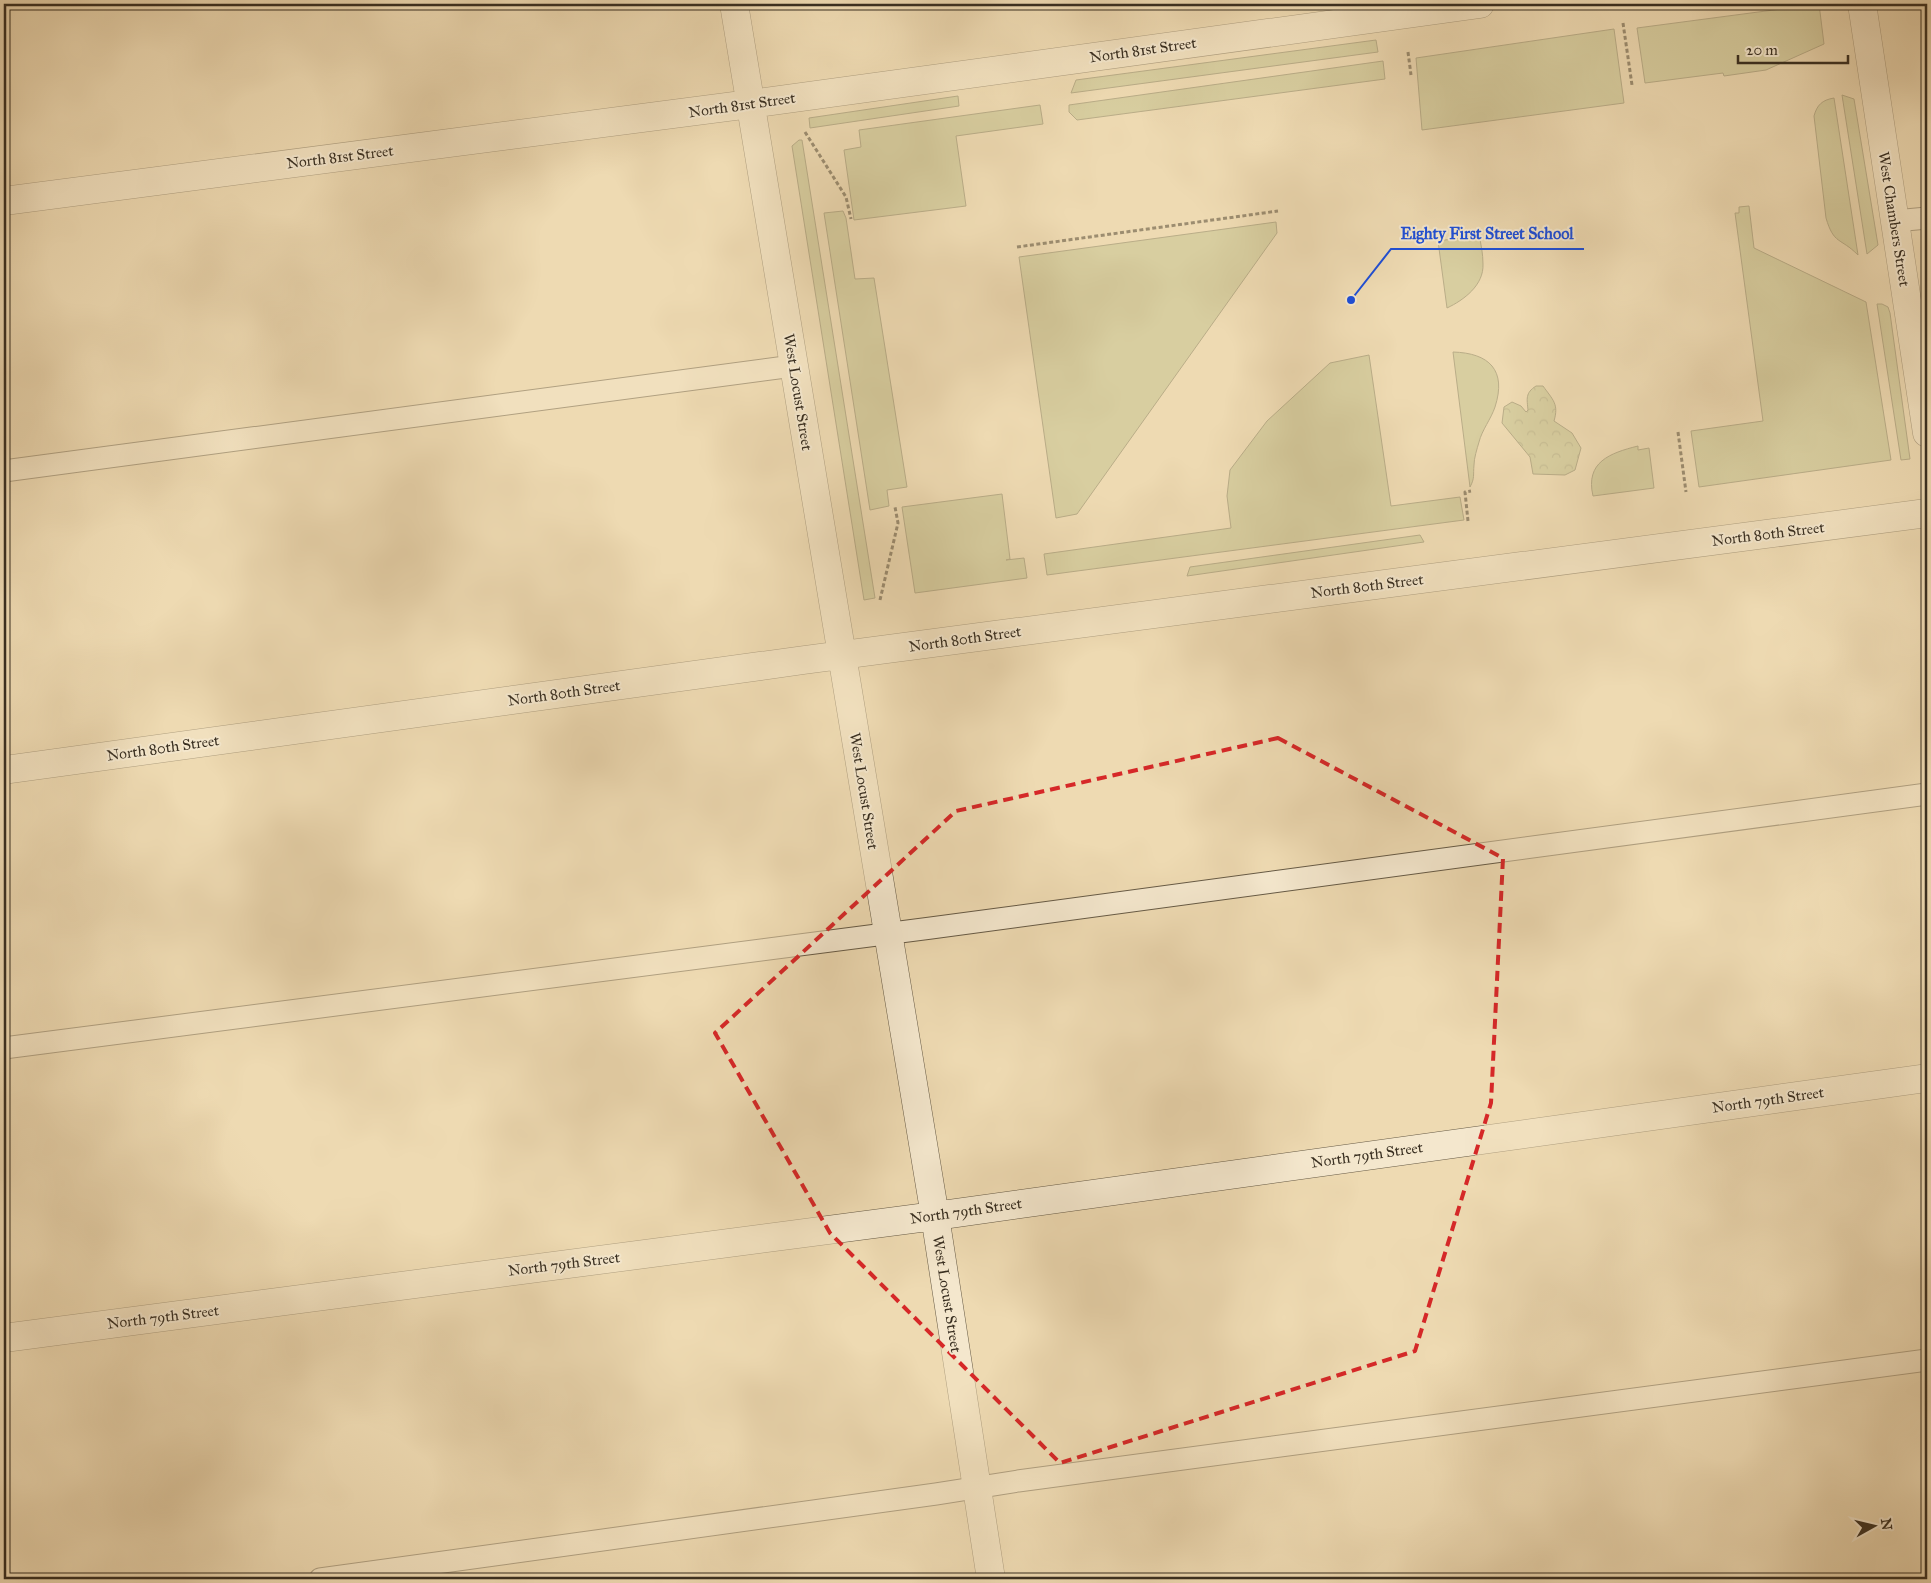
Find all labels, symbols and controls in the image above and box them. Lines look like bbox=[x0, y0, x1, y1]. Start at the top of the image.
scale bar bbox=[1738, 32, 1848, 64]
street label: North 81st Street bbox=[1088, 33, 1198, 66]
text: 20 m bbox=[1746, 41, 1778, 59]
street label: North 81st Street bbox=[687, 88, 797, 121]
street label: North 81st Street bbox=[285, 141, 395, 172]
street label: West Chambers Street bbox=[1874, 150, 1914, 288]
callout: Eighty First Street School bbox=[1391, 218, 1584, 249]
text: Eighty First Street School bbox=[1400, 224, 1574, 244]
street label: West Locust Street bbox=[780, 332, 816, 452]
street label: North 80th Street bbox=[1711, 518, 1826, 550]
street label: North 80th Street bbox=[1310, 570, 1425, 602]
street label: North 80th Street bbox=[908, 622, 1023, 656]
street label: North 80th Street bbox=[507, 676, 622, 710]
street label: North 80th Street bbox=[106, 731, 221, 765]
street label: West Locust Street bbox=[846, 731, 882, 851]
street label: North 79th Street bbox=[1711, 1083, 1826, 1117]
street label: North 79th Street bbox=[1310, 1138, 1425, 1172]
street label: North 79th Street bbox=[909, 1194, 1024, 1228]
street label: West Locust Street bbox=[929, 1234, 965, 1354]
street label: North 79th Street bbox=[507, 1248, 622, 1280]
street label: North 79th Street bbox=[106, 1301, 221, 1333]
north arrow bbox=[1848, 1500, 1898, 1550]
text: N bbox=[1877, 1517, 1896, 1531]

